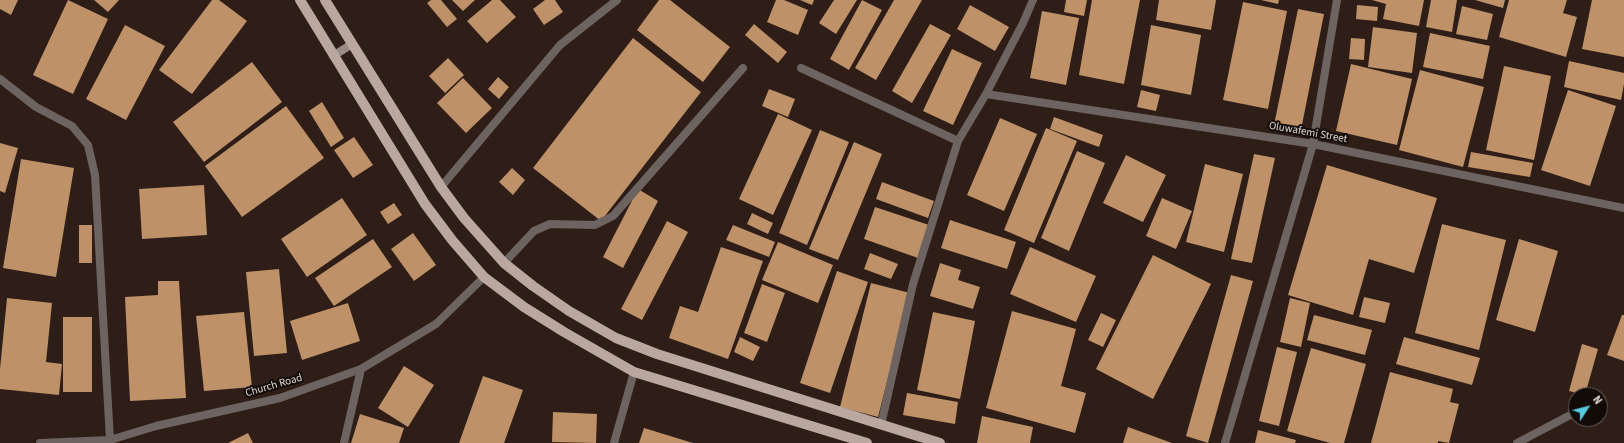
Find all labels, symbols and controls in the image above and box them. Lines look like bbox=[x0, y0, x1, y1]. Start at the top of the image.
street label: Oluwafemi Street bbox=[1268, 120, 1348, 146]
street label: Church Road bbox=[244, 372, 304, 400]
north arrow bbox=[1568, 387, 1608, 427]
text: N bbox=[1589, 393, 1606, 408]

